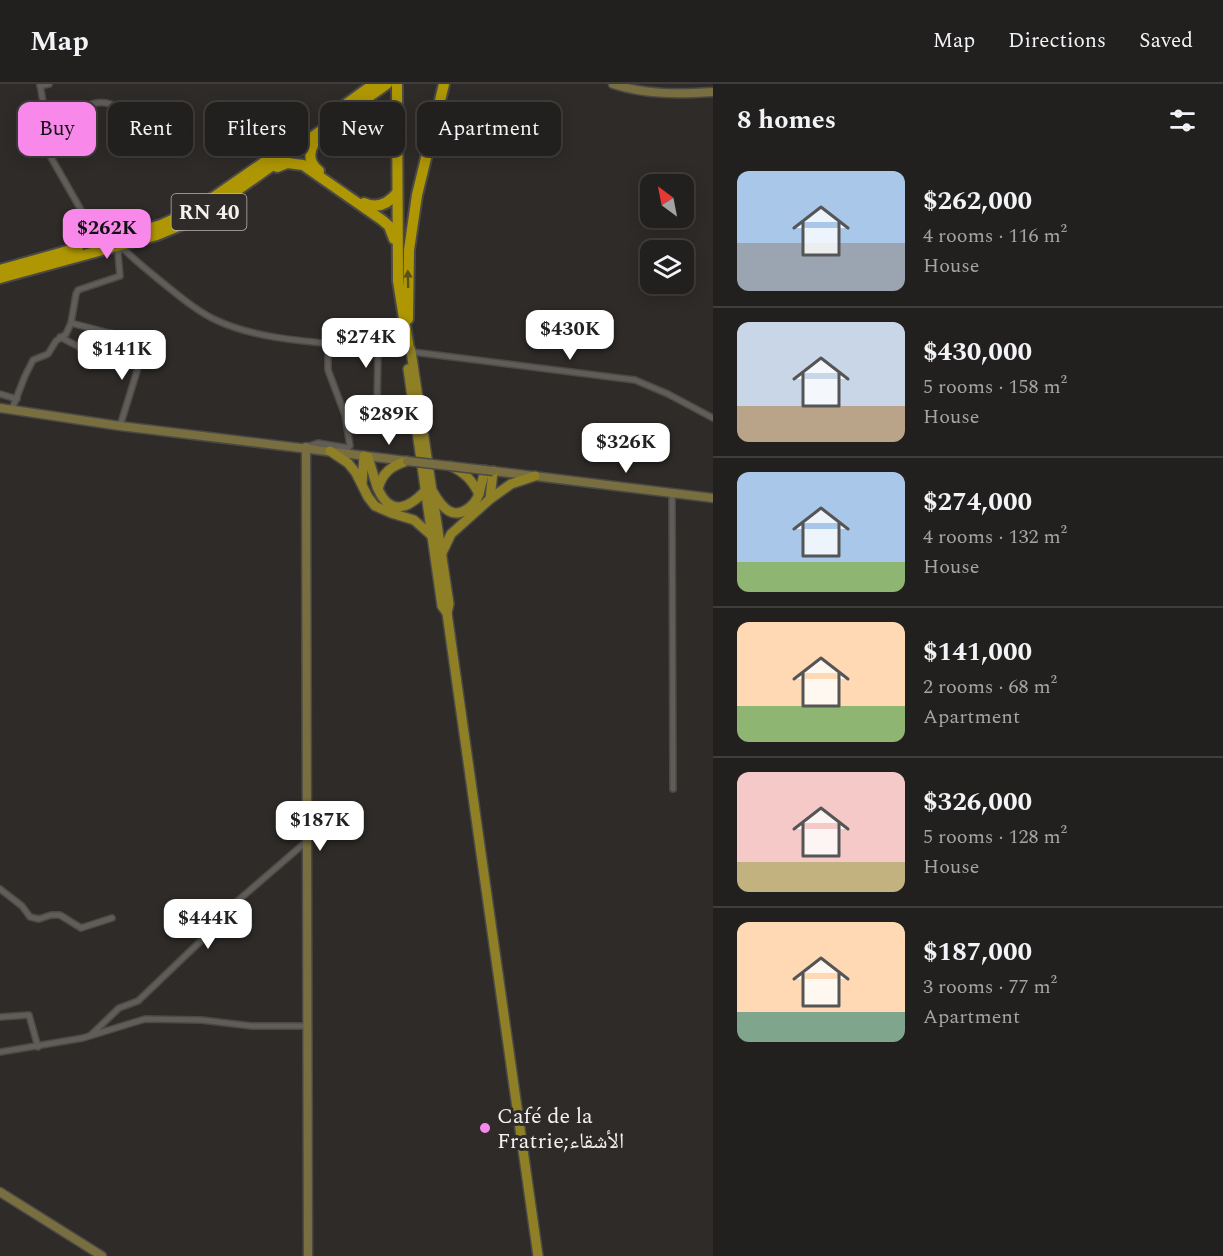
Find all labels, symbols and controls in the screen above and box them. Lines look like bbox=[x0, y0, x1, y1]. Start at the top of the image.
text: Map bbox=[30, 20, 89, 63]
text: Map bbox=[933, 25, 975, 57]
text: Directions bbox=[1008, 25, 1106, 57]
text: Saved bbox=[1139, 25, 1193, 57]
text: 8 homes bbox=[737, 100, 836, 140]
chip: Buy bbox=[18, 102, 96, 156]
chip: Rent bbox=[108, 102, 193, 156]
chip: Filters bbox=[205, 102, 308, 156]
chip: New bbox=[320, 102, 405, 156]
chip: Apartment bbox=[417, 102, 561, 156]
icon: filters bbox=[1166, 104, 1199, 137]
north arrow bbox=[640, 174, 694, 228]
map controls bbox=[640, 174, 694, 294]
text: $262,000 bbox=[923, 181, 1032, 221]
road number: RN 40 bbox=[172, 194, 246, 230]
icon: home bbox=[785, 195, 857, 267]
pin: $262K bbox=[65, 209, 149, 260]
text: $262K bbox=[77, 213, 137, 243]
text: 4 rooms · 116 m² bbox=[923, 221, 1067, 251]
button: layers bbox=[640, 240, 694, 294]
text: House bbox=[923, 251, 980, 281]
one-way arrow bbox=[404, 270, 413, 289]
pin: $430K bbox=[528, 310, 612, 361]
text: $430K bbox=[540, 314, 600, 344]
pin: $274K bbox=[324, 318, 408, 369]
text: $274K bbox=[336, 322, 396, 352]
pin: $141K bbox=[80, 330, 164, 381]
text: $430,000 bbox=[923, 332, 1032, 372]
text: $141K bbox=[92, 334, 152, 364]
icon: home bbox=[785, 346, 857, 418]
text: 5 rooms · 158 m² bbox=[923, 372, 1067, 402]
pin: $289K bbox=[347, 395, 431, 446]
text: $289K bbox=[359, 399, 419, 429]
text: House bbox=[923, 402, 980, 432]
pin: $326K bbox=[584, 423, 668, 474]
text: $326K bbox=[596, 427, 656, 457]
text: $274,000 bbox=[923, 482, 1032, 522]
icon: home bbox=[785, 496, 857, 568]
text: 4 rooms · 132 m² bbox=[923, 522, 1067, 552]
text: House bbox=[923, 552, 980, 582]
text: $141,000 bbox=[923, 632, 1032, 672]
icon: home bbox=[785, 646, 857, 718]
text: 2 rooms · 68 m² bbox=[923, 672, 1057, 702]
text: Apartment bbox=[923, 702, 1020, 732]
text: $326,000 bbox=[923, 782, 1032, 822]
icon: home bbox=[785, 796, 857, 868]
pin: $187K bbox=[278, 801, 362, 852]
text: $187K bbox=[290, 805, 350, 835]
text: 5 rooms · 128 m² bbox=[923, 822, 1067, 852]
text: House bbox=[923, 852, 980, 882]
pin: $444K bbox=[166, 899, 250, 950]
text: $444K bbox=[178, 903, 238, 933]
text: $187,000 bbox=[923, 932, 1032, 972]
icon: home bbox=[785, 946, 857, 1018]
text: 3 rooms · 77 m² bbox=[923, 972, 1057, 1002]
text: Apartment bbox=[923, 1002, 1020, 1032]
place label: Café de la Fratrie;الأشقاء bbox=[497, 1100, 624, 1158]
marker: Café de la Fratrie;الأشقاء bbox=[478, 1121, 492, 1135]

